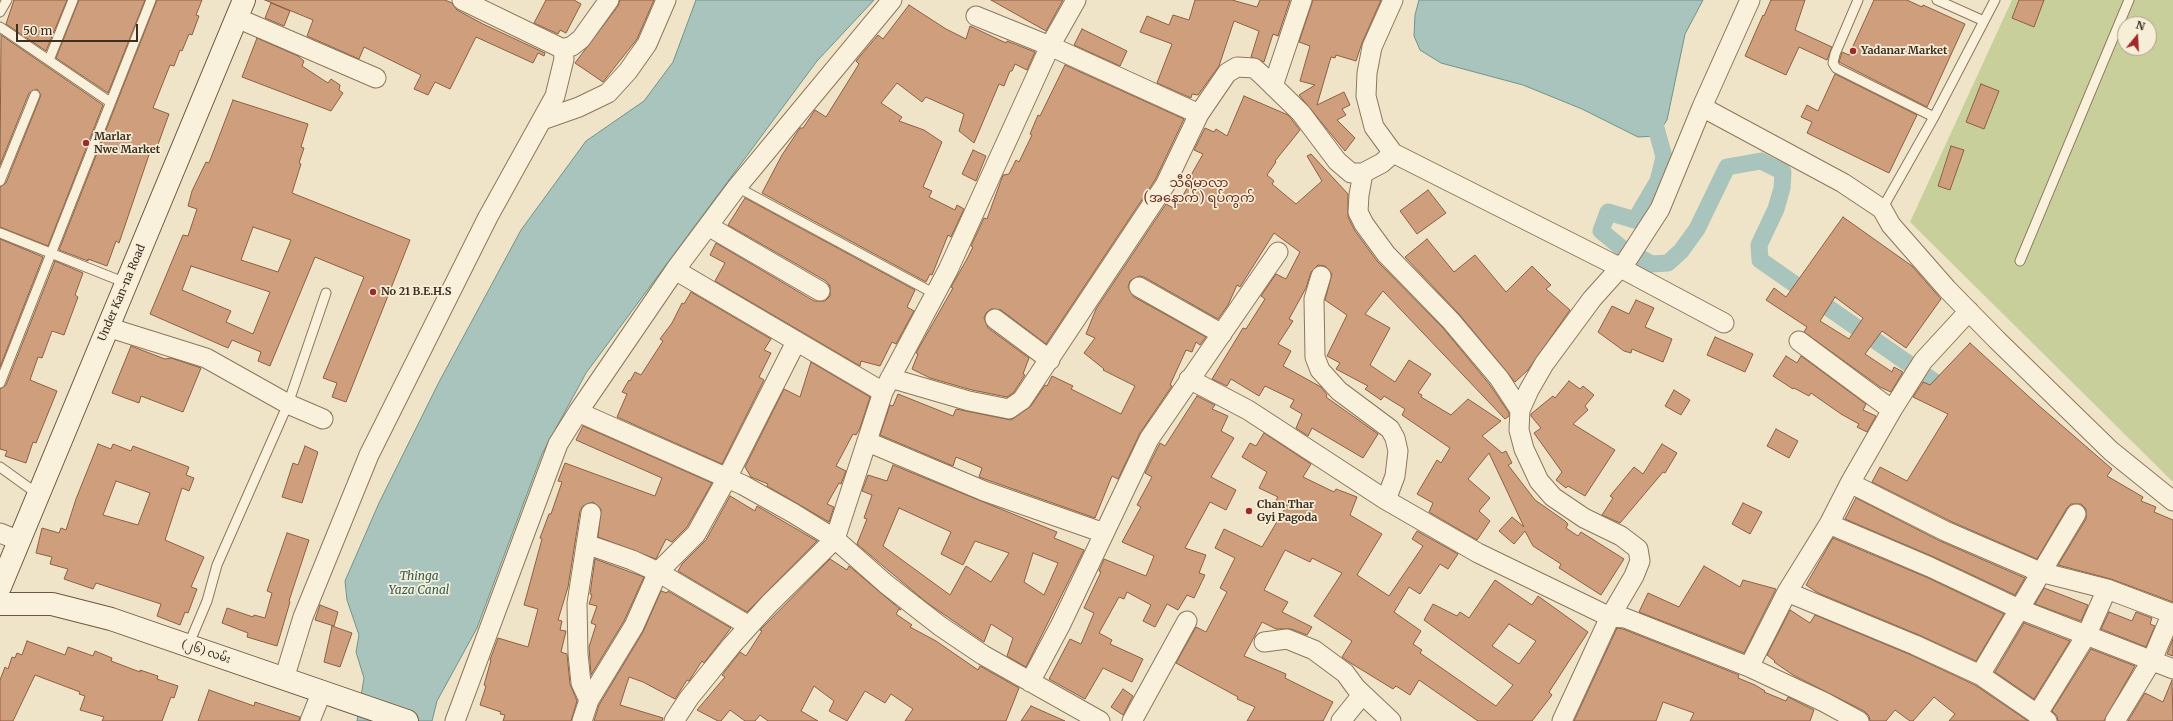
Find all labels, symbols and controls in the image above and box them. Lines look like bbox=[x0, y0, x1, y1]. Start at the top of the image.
scale bar bbox=[18, 16, 140, 42]
north arrow bbox=[2117, 16, 2157, 56]
text: N bbox=[2134, 18, 2147, 34]
text: 50 m bbox=[23, 23, 52, 38]
place label: Yadanar Market bbox=[1861, 44, 1947, 58]
marker: Yadanar Market bbox=[1848, 46, 1858, 56]
place label: Marlar Nwe Market bbox=[94, 130, 160, 156]
marker: Marlar Nwe Market bbox=[81, 138, 91, 148]
district label: သီရိမာလာ (အနောက်) ရပ်ကွက် bbox=[1143, 175, 1255, 206]
street label: Under Kan-na Road bbox=[96, 243, 148, 343]
place label: No 21 B.E.H.S bbox=[381, 285, 451, 299]
marker: No 21 B.E.H.S bbox=[368, 287, 378, 297]
place label: Chan Thar Gyi Pagoda bbox=[1257, 498, 1318, 524]
marker: Chan Thar Gyi Pagoda bbox=[1244, 506, 1254, 516]
water label: Thinga Yaza Canal bbox=[389, 570, 449, 598]
street label: (၂၆) လမ်း bbox=[180, 637, 232, 667]

